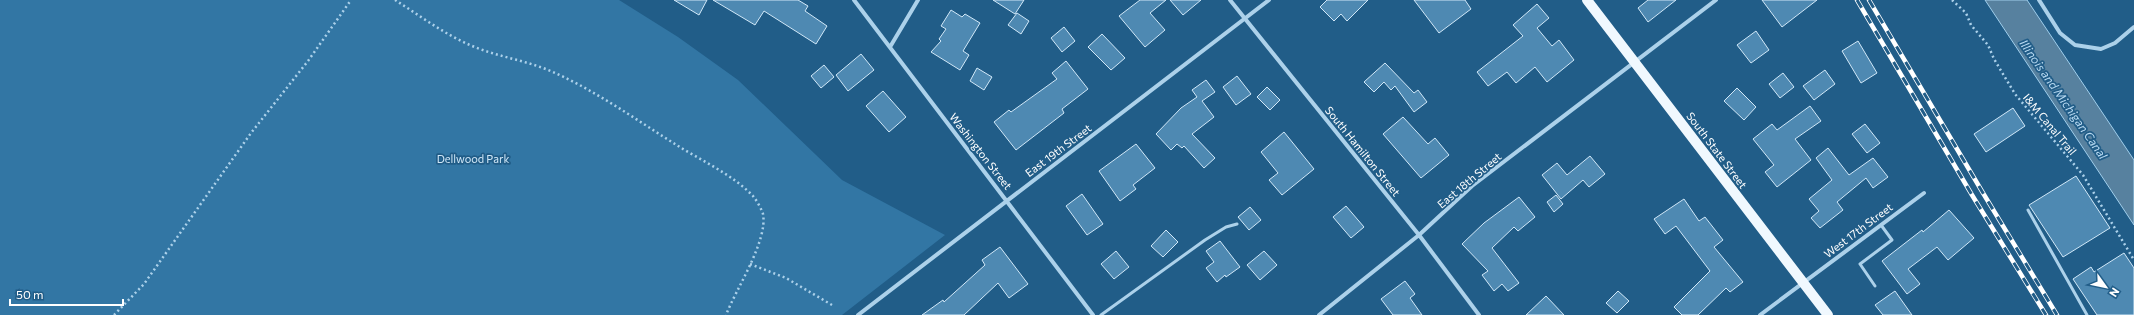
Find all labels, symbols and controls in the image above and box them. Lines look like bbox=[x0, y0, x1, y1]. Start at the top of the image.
water label: Illinois and Michigan Canal bbox=[2017, 36, 2111, 162]
street label: I&M Canal Trail bbox=[2021, 91, 2079, 157]
street label: South Hamilton Street bbox=[1323, 103, 1404, 199]
street label: South State Street bbox=[1684, 109, 1750, 191]
street label: Washington Street bbox=[947, 110, 1015, 192]
street label: East 19th Street bbox=[1022, 121, 1094, 179]
street label: East 18th Street bbox=[1434, 149, 1504, 210]
park label: Dellwood Park bbox=[437, 152, 509, 165]
street label: West 17th Street bbox=[1821, 200, 1895, 260]
north arrow bbox=[2086, 267, 2126, 307]
scale bar bbox=[10, 281, 123, 307]
text: N bbox=[2107, 286, 2123, 300]
text: 50 m bbox=[16, 287, 44, 301]

